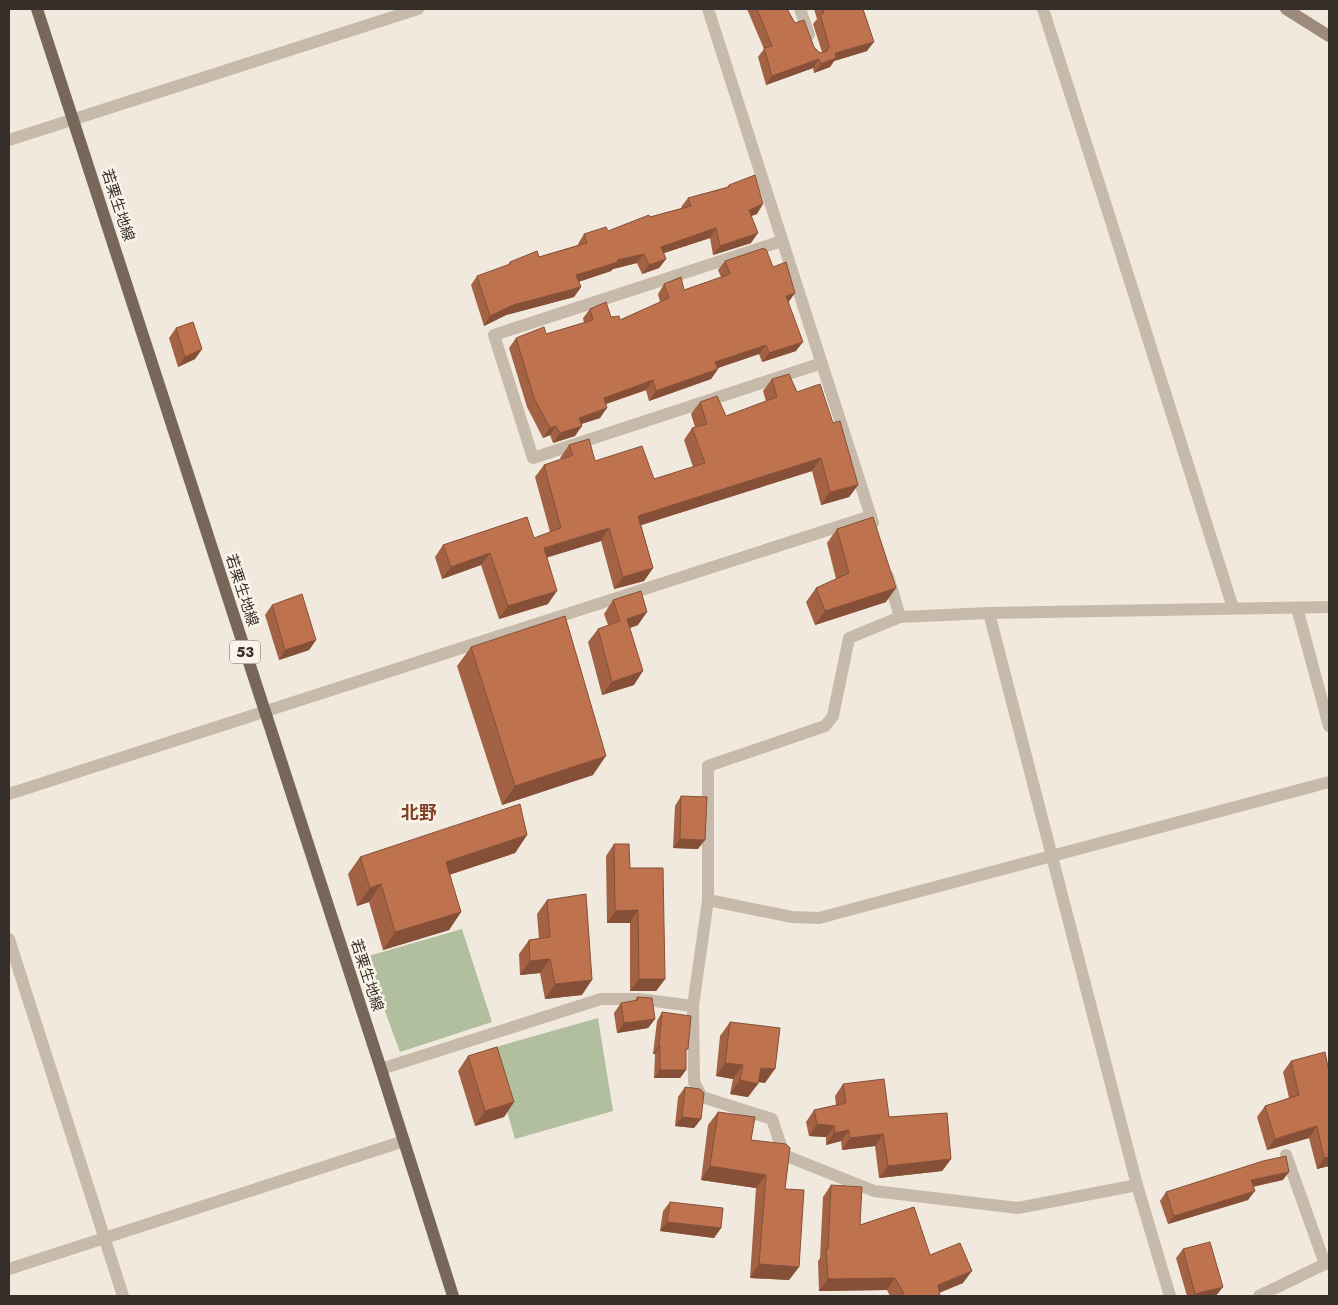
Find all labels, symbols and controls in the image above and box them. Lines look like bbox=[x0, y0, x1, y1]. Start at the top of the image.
street label: 若栗生地線 bbox=[96, 166, 140, 244]
street label: 若栗生地線 bbox=[220, 551, 264, 629]
road number: 53 bbox=[230, 640, 260, 664]
district label: 北野 bbox=[401, 800, 437, 826]
street label: 若栗生地線 bbox=[345, 936, 389, 1014]

